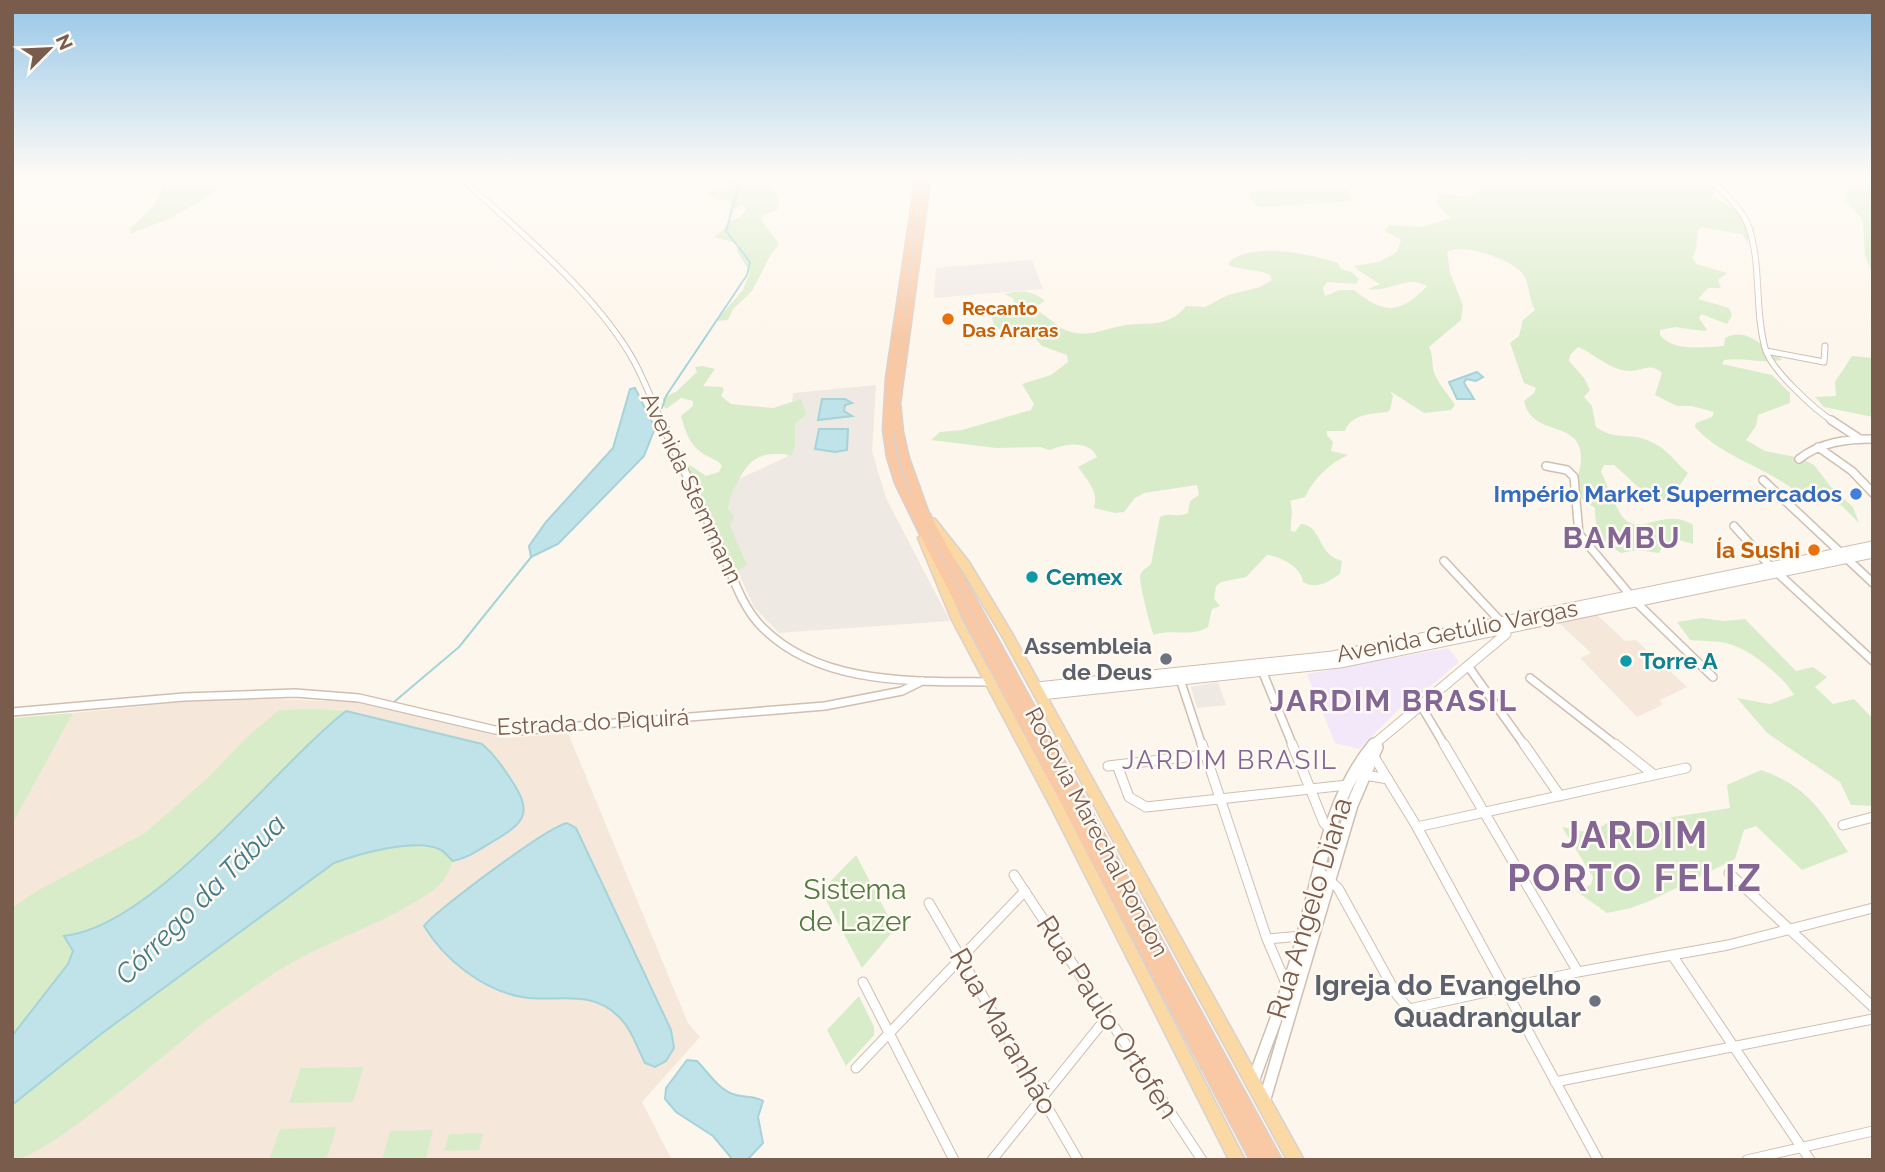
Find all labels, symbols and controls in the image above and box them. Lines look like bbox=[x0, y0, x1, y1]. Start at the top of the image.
north arrow bbox=[14, 14, 84, 84]
text: N bbox=[52, 31, 78, 53]
place label: Recanto Das Araras bbox=[962, 297, 1058, 341]
marker: Recanto Das Araras bbox=[940, 311, 956, 327]
street label: Avenida Stemmann bbox=[636, 388, 749, 588]
place label: Império Market Supermercados bbox=[1494, 480, 1842, 507]
marker: Império Market Supermercados bbox=[1848, 486, 1864, 502]
district label: BAMBU bbox=[1563, 520, 1681, 555]
place label: Ía Sushi bbox=[1715, 536, 1800, 563]
marker: Ía Sushi bbox=[1806, 542, 1822, 558]
place label: Cemex bbox=[1046, 563, 1123, 590]
marker: Cemex bbox=[1024, 569, 1040, 585]
street label: Avenida Getúlio Vargas bbox=[1334, 594, 1580, 667]
place label: Assembleia de Deus bbox=[1024, 632, 1152, 685]
place label: Torre A bbox=[1640, 647, 1718, 674]
marker: Assembleia de Deus bbox=[1158, 651, 1174, 667]
marker: Torre A bbox=[1618, 653, 1634, 669]
district label: JARDIM BRASIL bbox=[1270, 683, 1518, 718]
street label: Rodovia Marechal Rondon bbox=[1020, 702, 1175, 961]
street label: Estrada do Piquirá bbox=[496, 703, 690, 740]
district label: JARDIM BRASIL bbox=[1122, 745, 1338, 775]
street label: Rua Angelo Diana bbox=[1260, 794, 1359, 1023]
water label: Córrego da Tábua bbox=[108, 807, 292, 991]
district label: JARDIM PORTO FELIZ bbox=[1507, 813, 1763, 900]
park label: Sistema de Lazer bbox=[799, 873, 911, 938]
street label: Rua Paulo Ortofen bbox=[1030, 910, 1186, 1125]
street label: Rua Maranhão bbox=[943, 942, 1064, 1120]
place label: Igreja do Evangelho Quadrangular bbox=[1314, 969, 1581, 1034]
marker: Igreja do Evangelho Quadrangular bbox=[1587, 993, 1603, 1009]

